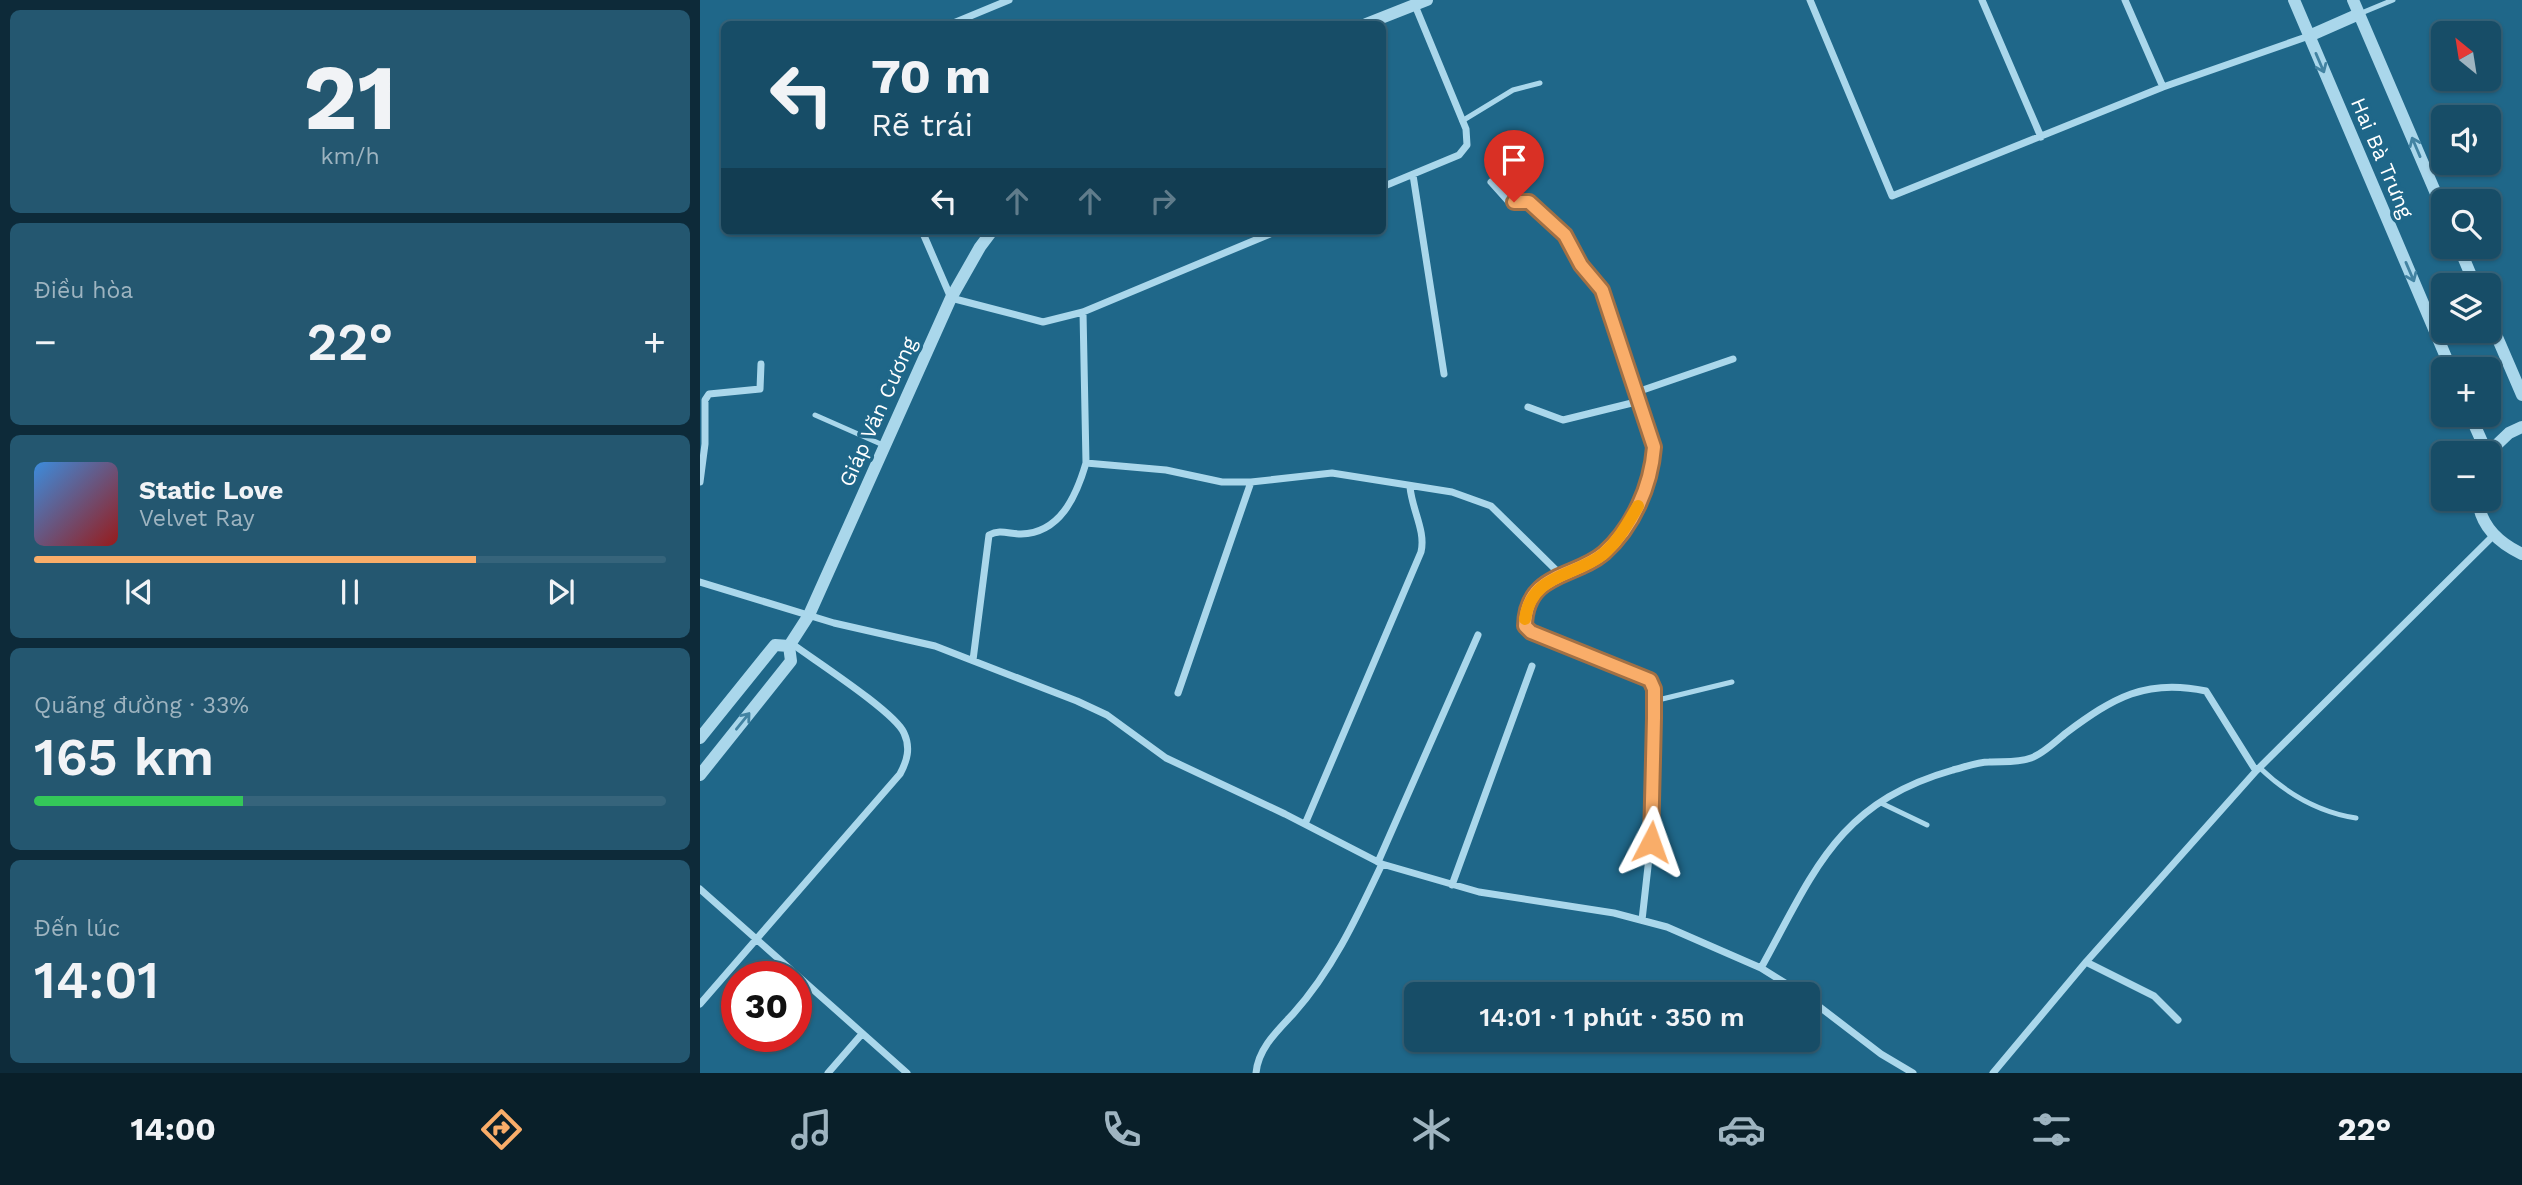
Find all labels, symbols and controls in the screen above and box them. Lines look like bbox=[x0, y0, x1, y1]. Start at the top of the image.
north arrow bbox=[2431, 21, 2501, 91]
map controls bbox=[2431, 21, 2501, 511]
text: 21 bbox=[303, 44, 397, 151]
text: 70 m bbox=[871, 47, 991, 105]
icon: left bbox=[756, 49, 847, 140]
one-way arrow bbox=[2315, 52, 2328, 73]
street label: Hai Bà Trưng bbox=[2346, 94, 2419, 223]
button: sound bbox=[2431, 105, 2501, 175]
text: Rẽ trái bbox=[871, 106, 973, 144]
pin bbox=[1484, 130, 1544, 202]
one-way arrow bbox=[2409, 137, 2422, 158]
icon: arrive bbox=[1495, 141, 1533, 179]
text: km/h bbox=[320, 143, 380, 170]
icon: left bbox=[925, 182, 963, 220]
icon: ahead bbox=[998, 182, 1036, 220]
icon: ahead bbox=[1071, 182, 1109, 220]
icon: right bbox=[1144, 182, 1182, 220]
button: search bbox=[2431, 189, 2501, 259]
one-way arrow bbox=[2404, 261, 2417, 282]
button: layers bbox=[2431, 273, 2501, 343]
text: Điều hòa bbox=[34, 277, 133, 304]
text: 22° bbox=[307, 312, 393, 373]
text: − bbox=[34, 320, 57, 364]
text: + bbox=[643, 320, 666, 364]
street label: Giáp Văn Cương bbox=[833, 333, 922, 490]
button: + bbox=[2431, 357, 2501, 427]
button: − bbox=[2431, 441, 2501, 511]
text: Static Love bbox=[139, 475, 283, 505]
text: Velvet Ray bbox=[139, 505, 255, 532]
icon: previous bbox=[120, 573, 158, 611]
icon: pause bbox=[331, 573, 369, 611]
icon: next bbox=[542, 573, 580, 611]
text: Quãng đường · 33% bbox=[34, 692, 249, 719]
one-way arrow bbox=[735, 713, 750, 731]
text: 165 km bbox=[34, 727, 214, 788]
position arrow bbox=[1614, 805, 1688, 879]
text: Đến lúc bbox=[34, 915, 120, 942]
text: 14:01 bbox=[34, 950, 159, 1011]
speed limit sign: 30 bbox=[721, 961, 812, 1052]
text: 14:01 · 1 phút · 350 m bbox=[1479, 1002, 1745, 1032]
icon: directions bbox=[477, 1105, 526, 1154]
icon: music bbox=[787, 1105, 836, 1154]
icon: phone bbox=[1097, 1105, 1146, 1154]
icon: climate bbox=[1407, 1105, 1456, 1154]
icon: car bbox=[1717, 1105, 1766, 1154]
icon: filters bbox=[2027, 1105, 2076, 1154]
text: 14:00 bbox=[131, 1110, 216, 1148]
text: 22° bbox=[2337, 1110, 2391, 1148]

